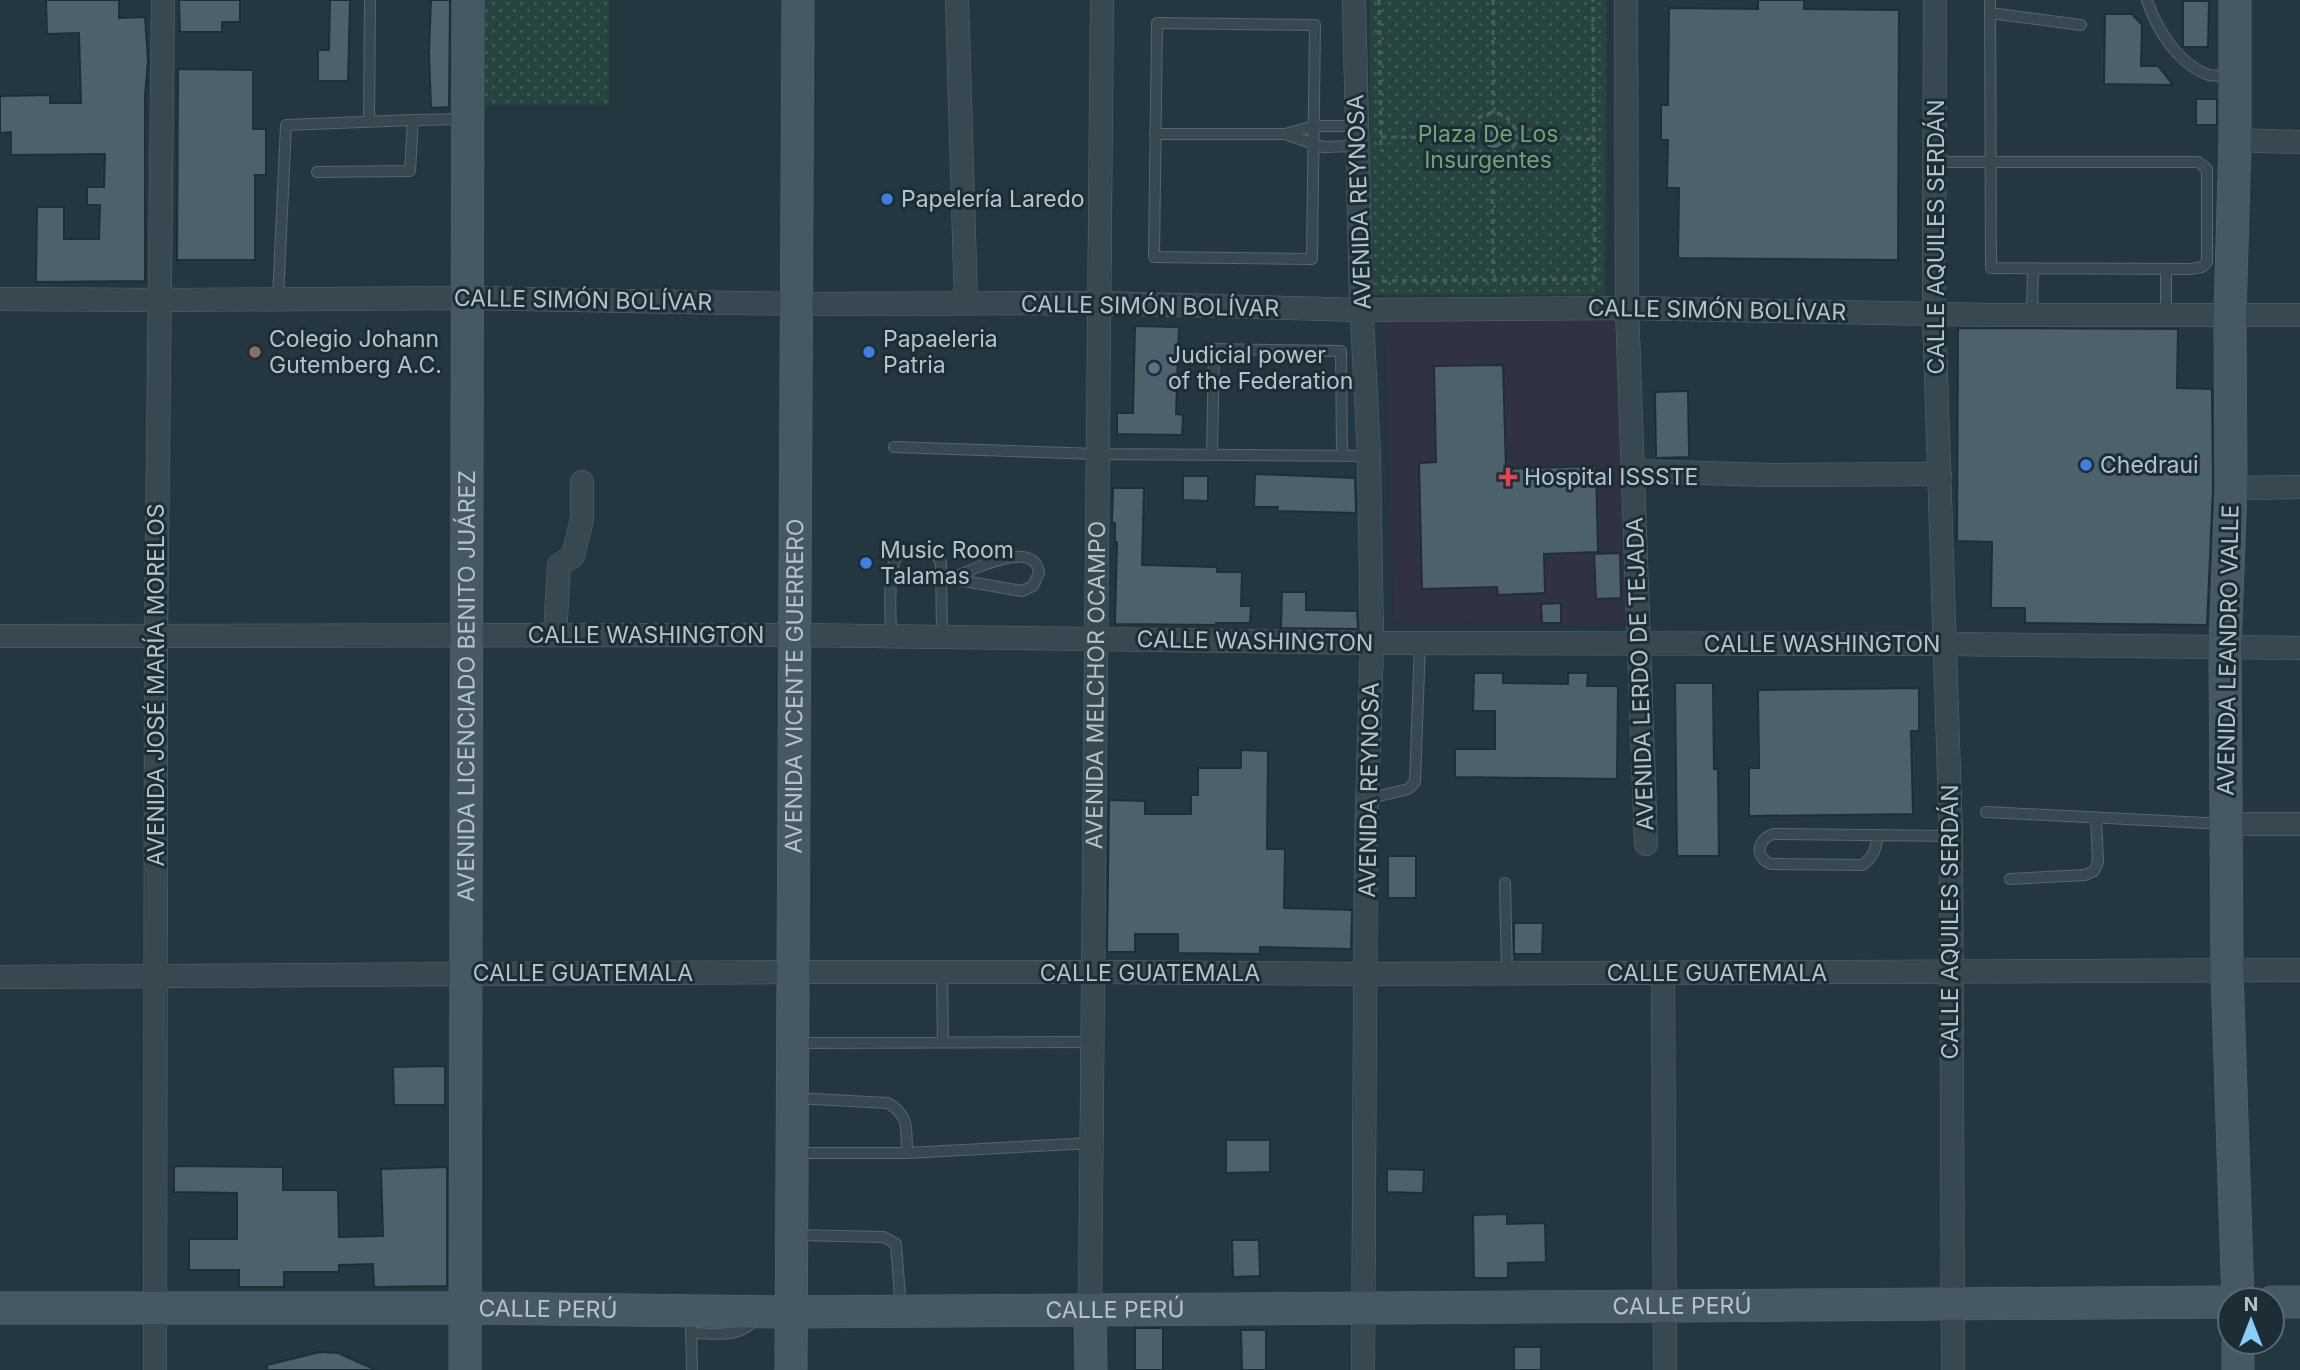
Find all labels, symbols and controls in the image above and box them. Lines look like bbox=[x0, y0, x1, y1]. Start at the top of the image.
street label: AVENIDA REYNOSA bbox=[1341, 94, 1377, 310]
street label: CALLE AQUILES SERDÁN bbox=[1922, 100, 1950, 374]
park label: Plaza De Los Insurgentes bbox=[1418, 120, 1558, 174]
place label: Papelería Laredo bbox=[901, 185, 1085, 213]
marker: Papelería Laredo bbox=[879, 191, 895, 207]
street label: CALLE SIMÓN BOLÍVAR bbox=[454, 284, 713, 316]
street label: CALLE SIMÓN BOLÍVAR bbox=[1021, 290, 1280, 322]
street label: CALLE SIMÓN BOLÍVAR bbox=[1588, 294, 1847, 326]
place label: Colegio Johann Gutemberg A.C. bbox=[269, 325, 442, 379]
place label: Papaeleria Patria bbox=[883, 325, 998, 379]
place label: Judicial power of the Federation bbox=[1168, 341, 1353, 395]
marker: Colegio Johann Gutemberg A.C. bbox=[247, 344, 263, 360]
marker: Papaeleria Patria bbox=[861, 344, 877, 360]
marker: Judicial power of the Federation bbox=[1146, 360, 1162, 376]
place label: Chedraui bbox=[2100, 451, 2199, 479]
marker: Chedraui bbox=[2078, 457, 2094, 473]
place label: Hospital ISSSTE bbox=[1524, 463, 1698, 491]
marker: Hospital ISSSTE bbox=[1498, 467, 1518, 487]
street label: AVENIDA LICENCIADO BENITO JUÁREZ bbox=[452, 470, 481, 902]
street label: AVENIDA JOSÉ MARÍA MORELOS bbox=[142, 503, 170, 867]
street label: AVENIDA LEANDRO VALLE bbox=[2211, 504, 2245, 796]
street label: AVENIDA LERDO DE TEJADA bbox=[1621, 517, 1659, 831]
street label: AVENIDA VICENTE GUERRERO bbox=[780, 519, 809, 854]
street label: AVENIDA MELCHOR OCAMPO bbox=[1080, 521, 1111, 849]
place label: Music Room Talamas bbox=[880, 536, 1014, 590]
marker: Music Room Talamas bbox=[858, 555, 874, 571]
street label: CALLE WASHINGTON bbox=[528, 621, 764, 649]
street label: CALLE WASHINGTON bbox=[1136, 625, 1374, 657]
street label: CALLE WASHINGTON bbox=[1704, 630, 1940, 658]
street label: AVENIDA REYNOSA bbox=[1353, 682, 1385, 898]
street label: CALLE AQUILES SERDÁN bbox=[1936, 785, 1964, 1059]
street label: CALLE GUATEMALA bbox=[473, 959, 693, 987]
street label: CALLE GUATEMALA bbox=[1040, 959, 1260, 987]
street label: CALLE GUATEMALA bbox=[1607, 959, 1827, 987]
north arrow bbox=[2216, 1286, 2286, 1356]
street label: CALLE PERÚ bbox=[1612, 1291, 1752, 1320]
text: N bbox=[2244, 1293, 2258, 1316]
street label: CALLE PERÚ bbox=[478, 1294, 618, 1324]
street label: CALLE PERÚ bbox=[1045, 1295, 1185, 1324]

